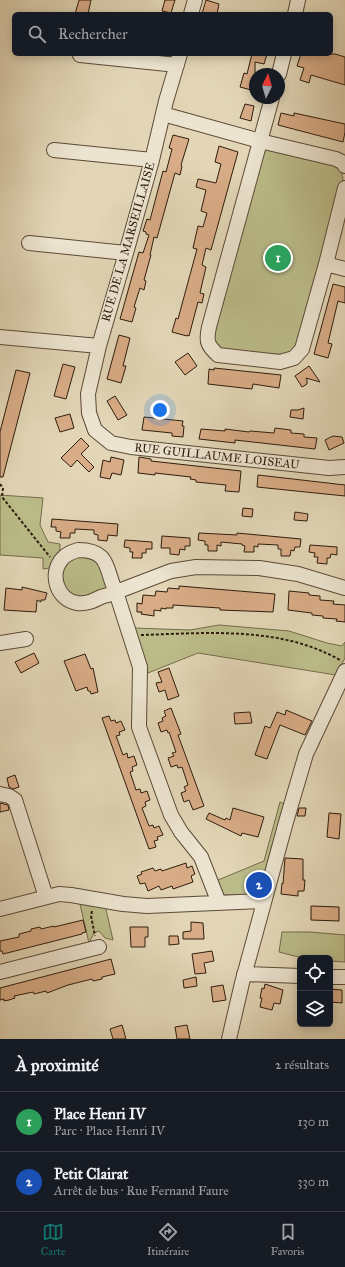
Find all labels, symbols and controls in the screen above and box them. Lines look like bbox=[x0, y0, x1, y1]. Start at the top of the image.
search box bbox=[12, 12, 333, 56]
icon: search bbox=[26, 23, 48, 45]
text: Rechercher bbox=[58, 25, 128, 43]
north arrow bbox=[249, 68, 285, 104]
street label: RUE DE LA MARSEILLAISE bbox=[98, 160, 158, 323]
pin: 1 bbox=[265, 243, 291, 273]
your location bbox=[150, 400, 170, 420]
street label: RUE GUILLAUME LOISEAU bbox=[134, 440, 301, 472]
pin: 2 bbox=[246, 870, 272, 900]
map controls bbox=[297, 955, 333, 1027]
button: locate bbox=[297, 955, 333, 991]
button: layers bbox=[297, 991, 333, 1027]
text: À proximité bbox=[16, 1055, 99, 1076]
text: 2 résultats bbox=[275, 1057, 329, 1073]
text: Place Henri IV bbox=[54, 1105, 146, 1123]
text: 1 bbox=[26, 1114, 32, 1130]
text: 130 m bbox=[297, 1114, 329, 1130]
text: Parc · Place Henri IV bbox=[54, 1123, 165, 1139]
text: Petit Clairat bbox=[54, 1165, 128, 1183]
text: 2 bbox=[26, 1174, 32, 1190]
text: 330 m bbox=[297, 1174, 329, 1190]
text: Arrêt de bus · Rue Fernand Faure bbox=[54, 1183, 229, 1199]
tab: Carte bbox=[41, 1221, 65, 1258]
tab: Itinéraire bbox=[147, 1221, 189, 1258]
tab: Favoris bbox=[271, 1221, 304, 1258]

